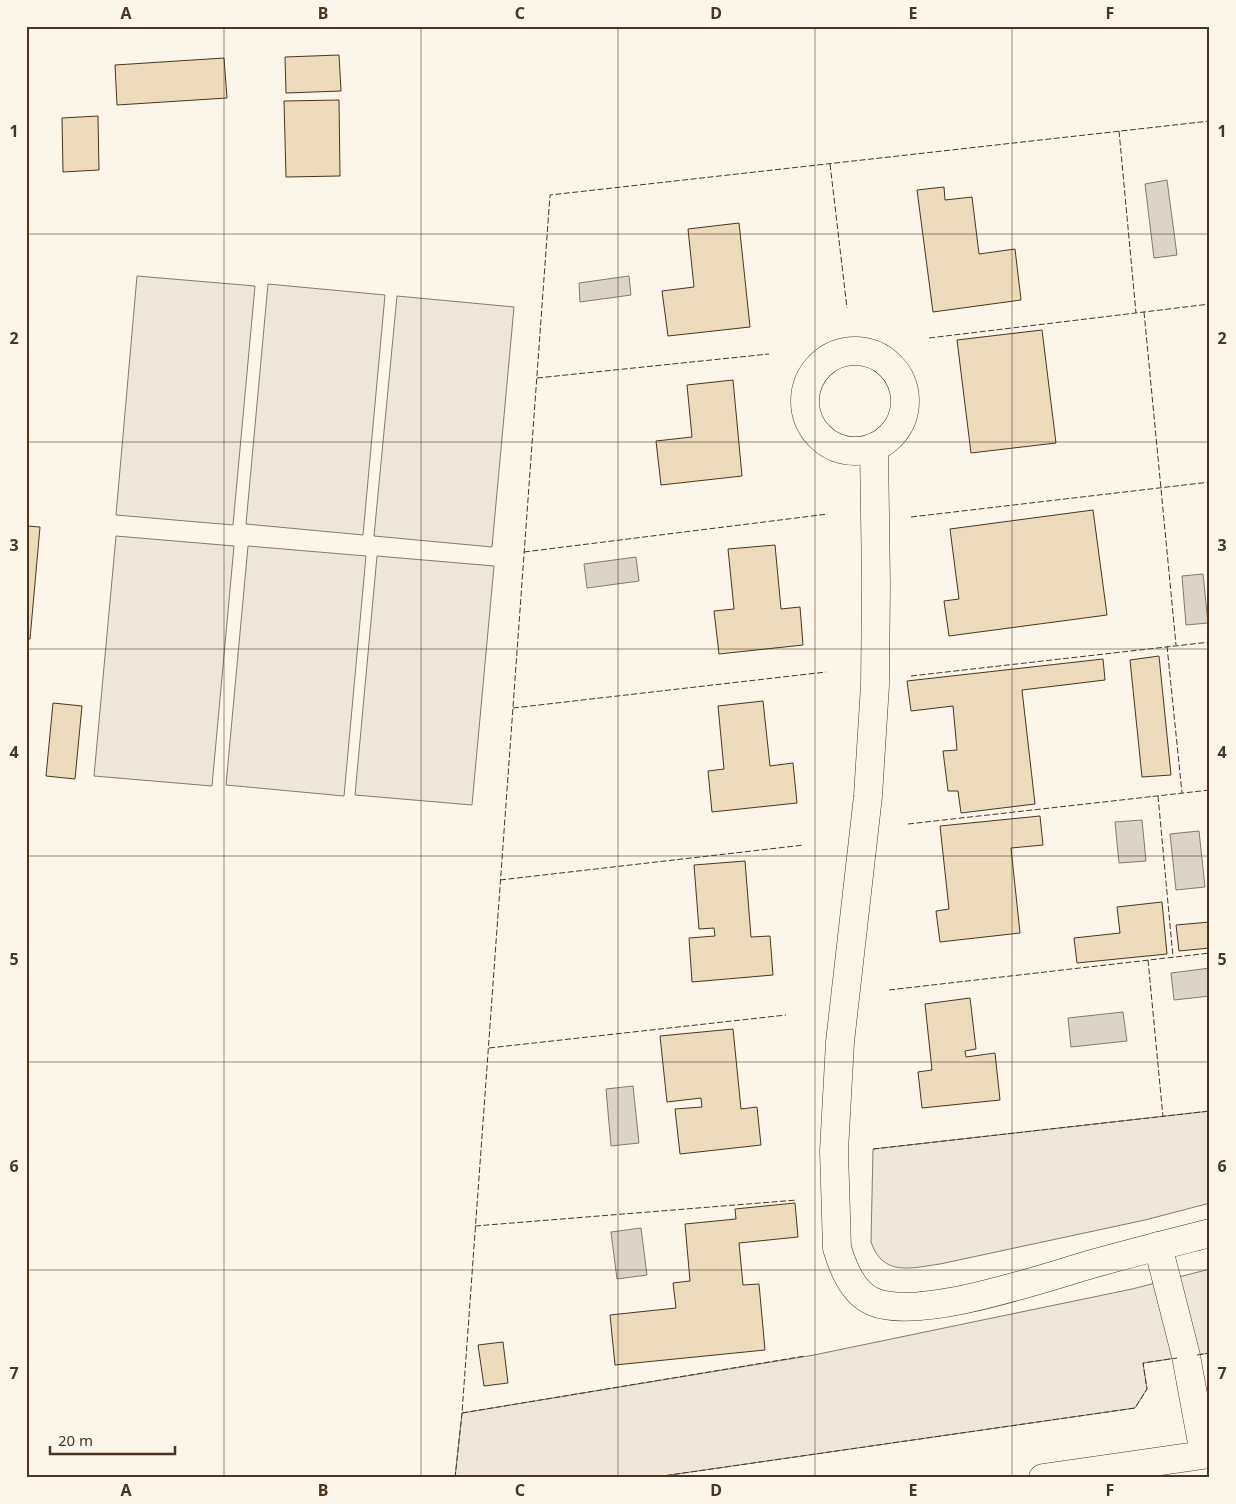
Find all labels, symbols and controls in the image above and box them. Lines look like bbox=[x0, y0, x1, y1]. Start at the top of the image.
text: A bbox=[120, 2, 132, 24]
text: B bbox=[318, 2, 328, 24]
text: C bbox=[515, 2, 525, 24]
text: D bbox=[710, 2, 722, 24]
text: E bbox=[909, 2, 918, 24]
text: F bbox=[1106, 2, 1114, 24]
text: 1 bbox=[9, 120, 19, 142]
text: 1 bbox=[1217, 120, 1227, 142]
text: 2 bbox=[9, 327, 19, 349]
text: 2 bbox=[1217, 327, 1227, 349]
text: 3 bbox=[9, 534, 19, 556]
text: 3 bbox=[1217, 534, 1227, 556]
text: 4 bbox=[9, 741, 19, 763]
text: 4 bbox=[1217, 741, 1227, 763]
text: 5 bbox=[9, 948, 19, 970]
text: 5 bbox=[1217, 948, 1227, 970]
text: 6 bbox=[9, 1155, 19, 1177]
text: 6 bbox=[1217, 1155, 1227, 1177]
text: 7 bbox=[9, 1362, 19, 1384]
text: 7 bbox=[1217, 1362, 1227, 1384]
scale bar bbox=[50, 1424, 175, 1456]
text: 20 m bbox=[58, 1430, 93, 1450]
text: A bbox=[120, 1479, 132, 1501]
text: B bbox=[318, 1479, 328, 1501]
text: C bbox=[515, 1479, 525, 1501]
text: D bbox=[710, 1479, 722, 1501]
text: E bbox=[909, 1479, 918, 1501]
text: F bbox=[1106, 1479, 1114, 1501]

